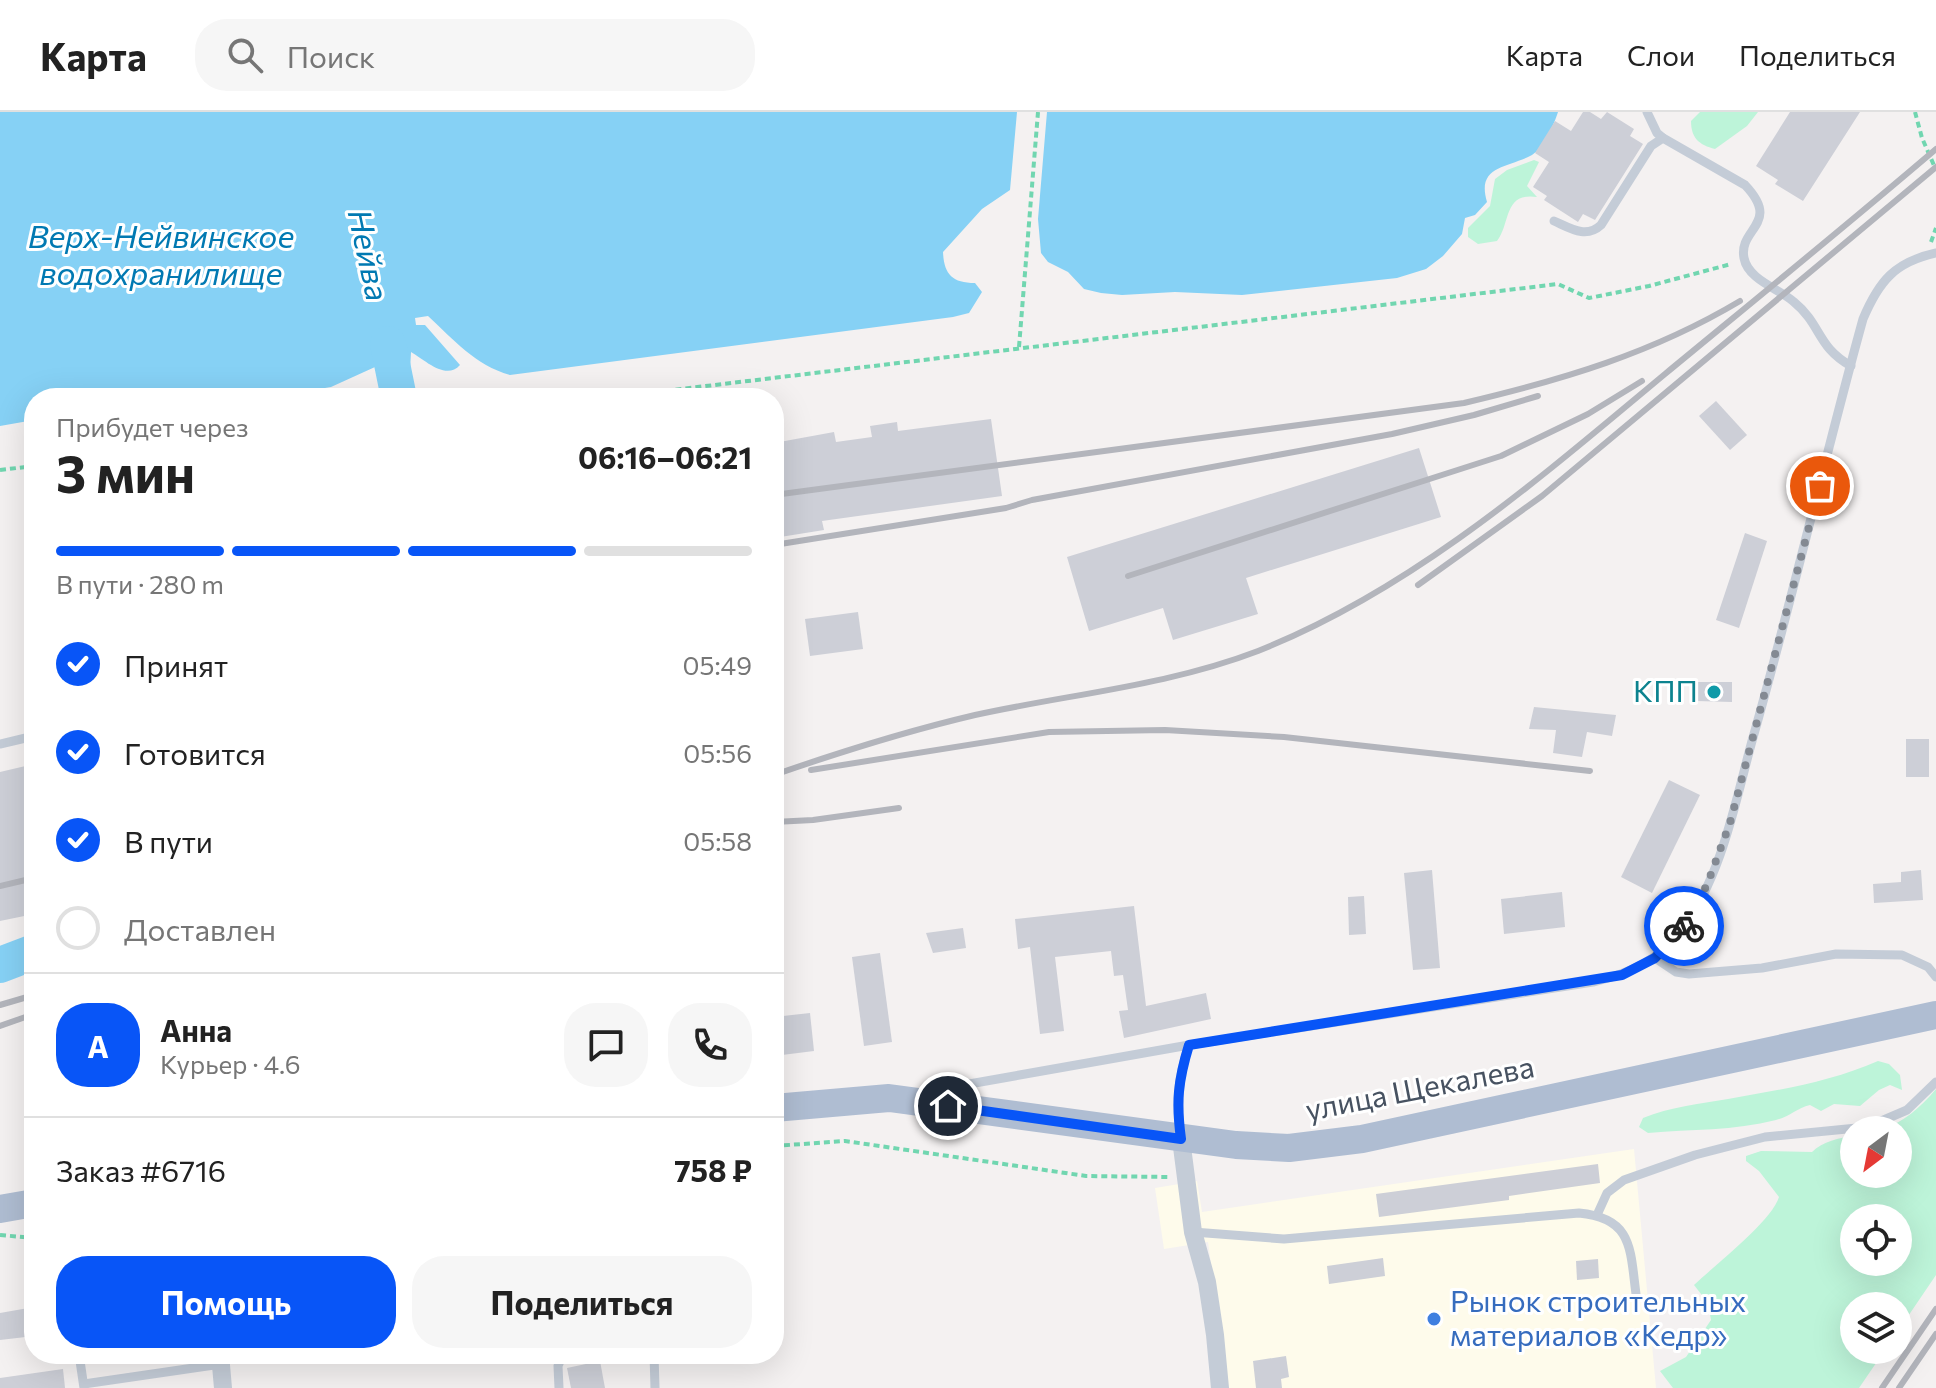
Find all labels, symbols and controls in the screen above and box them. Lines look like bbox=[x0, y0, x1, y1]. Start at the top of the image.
search box bbox=[195, 19, 755, 91]
text: Карта bbox=[40, 32, 147, 79]
icon: search bbox=[223, 33, 267, 77]
text: Поиск bbox=[287, 37, 375, 74]
text: Карта bbox=[1506, 38, 1583, 72]
text: Слои bbox=[1627, 38, 1695, 72]
text: Поделиться bbox=[1739, 38, 1896, 72]
water label: Нейва bbox=[341, 205, 399, 304]
water label: Верх-Нейвинское водохранилище bbox=[28, 215, 294, 292]
text: Прибудет через bbox=[56, 411, 249, 442]
text: 06:16–06:21 bbox=[578, 438, 752, 475]
text: 3 мин bbox=[56, 440, 195, 504]
pin bbox=[1786, 452, 1854, 520]
icon: bag bbox=[1798, 464, 1842, 508]
text: В пути · 280 m bbox=[56, 568, 224, 599]
icon: check bbox=[56, 642, 100, 686]
text: Принят bbox=[124, 646, 228, 683]
text: 05:49 bbox=[683, 649, 752, 680]
place label: КПП bbox=[1633, 671, 1698, 708]
marker: КПП bbox=[1705, 683, 1723, 701]
icon: check bbox=[56, 730, 100, 774]
text: Готовится bbox=[124, 734, 266, 771]
text: 05:56 bbox=[683, 737, 752, 768]
icon: check bbox=[56, 818, 100, 862]
text: В пути bbox=[124, 822, 213, 859]
text: 05:58 bbox=[683, 825, 752, 856]
courier bbox=[1644, 886, 1724, 966]
icon: bike bbox=[1662, 904, 1706, 948]
text: Доставлен bbox=[124, 910, 276, 947]
button: chat bbox=[564, 1003, 648, 1087]
button: phone bbox=[668, 1003, 752, 1087]
text: Анна bbox=[160, 1011, 232, 1048]
text: А bbox=[87, 1027, 109, 1064]
street label: улица Щекалева bbox=[1302, 1046, 1537, 1127]
text: Курьер · 4.6 bbox=[160, 1048, 300, 1079]
pin bbox=[914, 1072, 982, 1140]
icon: home bbox=[926, 1084, 970, 1128]
north arrow bbox=[1840, 1116, 1912, 1188]
map controls bbox=[1840, 1116, 1912, 1364]
text: Заказ #6716 bbox=[56, 1151, 226, 1188]
text: 758 ₽ bbox=[674, 1151, 752, 1188]
button: locate bbox=[1840, 1204, 1912, 1276]
button: Помощь bbox=[56, 1256, 396, 1348]
button: Поделиться bbox=[412, 1256, 752, 1348]
place label: Рынок строительных материалов «Кедр» bbox=[1450, 1281, 1746, 1352]
button: layers bbox=[1840, 1292, 1912, 1364]
marker: Рынок строительных материалов «Кедр» bbox=[1425, 1310, 1443, 1328]

